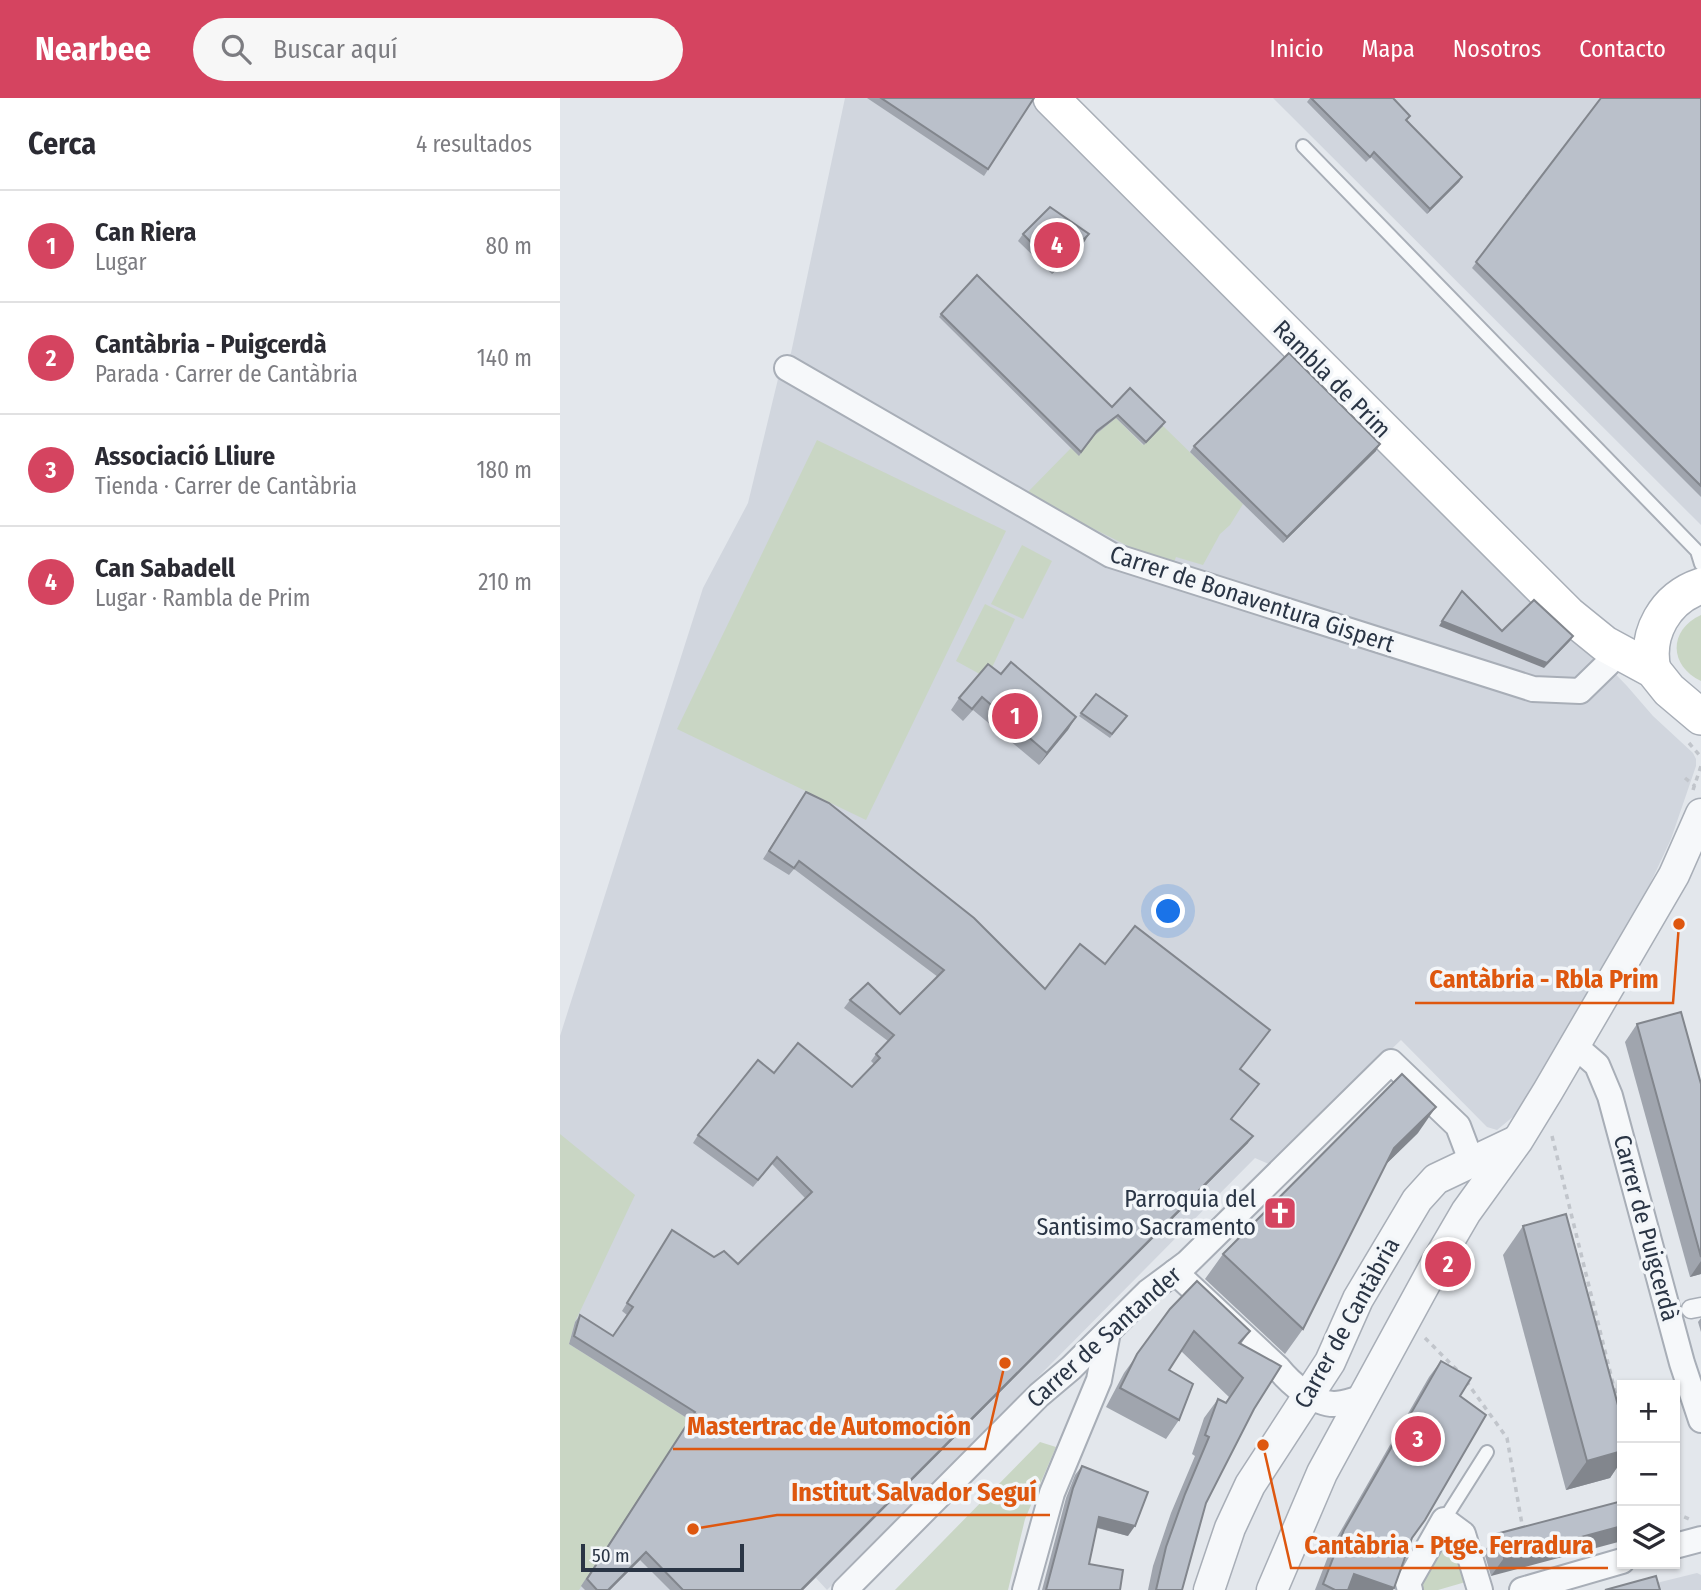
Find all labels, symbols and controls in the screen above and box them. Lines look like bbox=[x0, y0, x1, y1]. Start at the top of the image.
search box bbox=[193, 18, 683, 81]
text: Nearbee bbox=[35, 29, 151, 69]
icon: search bbox=[217, 30, 255, 68]
text: Buscar aquí bbox=[273, 34, 398, 65]
text: Inicio bbox=[1270, 35, 1324, 63]
text: Mapa bbox=[1362, 35, 1415, 63]
text: Nosotros bbox=[1453, 35, 1541, 63]
text: Contacto bbox=[1579, 35, 1666, 63]
text: Cerca bbox=[28, 126, 96, 162]
text: 4 resultados bbox=[416, 130, 532, 158]
text: Can Riera bbox=[95, 217, 197, 248]
pin: 4 bbox=[1034, 219, 1080, 271]
text: 1 bbox=[46, 232, 56, 260]
text: 80 m bbox=[485, 232, 532, 260]
text: Lugar bbox=[95, 248, 147, 276]
street label: Rambla de Prim bbox=[1267, 314, 1397, 444]
text: Cantàbria - Puigcerdà bbox=[95, 329, 327, 360]
text: 2 bbox=[46, 344, 56, 372]
text: 140 m bbox=[477, 344, 532, 372]
text: Parada · Carrer de Cantàbria bbox=[95, 360, 358, 388]
text: Associació Lliure bbox=[95, 441, 275, 472]
text: 3 bbox=[46, 456, 56, 484]
text: 180 m bbox=[476, 456, 532, 484]
text: Tienda · Carrer de Cantàbria bbox=[95, 472, 357, 500]
street label: Carrer de Bonaventura Gispert bbox=[1106, 540, 1398, 658]
text: Can Sabadell bbox=[95, 553, 235, 584]
text: 4 bbox=[45, 568, 57, 596]
text: 210 m bbox=[478, 568, 532, 596]
text: Lugar · Rambla de Prim bbox=[95, 584, 311, 612]
pin: 1 bbox=[992, 690, 1038, 742]
your location bbox=[1151, 894, 1185, 928]
callout: Cantàbria - Rbla Prim bbox=[1415, 956, 1673, 1003]
text: Cantàbria - Rbla Prim bbox=[1429, 964, 1659, 995]
street label: Carrer de Puigcerdà bbox=[1608, 1132, 1684, 1324]
place label: Parroquia del Santisimo Sacramento bbox=[1036, 1185, 1256, 1241]
church icon: Parroquia del Santisimo Sacramento bbox=[1261, 1194, 1299, 1232]
street label: Carrer de Cantàbria bbox=[1289, 1233, 1405, 1413]
pin: 2 bbox=[1425, 1238, 1471, 1290]
street label: Carrer de Santander bbox=[1021, 1260, 1187, 1413]
map controls bbox=[1617, 1380, 1680, 1569]
button: + bbox=[1617, 1380, 1680, 1443]
callout: Mastertrac de Automoción bbox=[673, 1402, 985, 1449]
text: Mastertrac de Automoción bbox=[687, 1411, 971, 1442]
pin: 3 bbox=[1395, 1413, 1441, 1465]
button: − bbox=[1617, 1443, 1680, 1506]
callout: Institut Salvador Seguí bbox=[777, 1468, 1050, 1515]
text: Institut Salvador Seguí bbox=[791, 1477, 1037, 1508]
button: layers bbox=[1617, 1506, 1680, 1569]
callout: Cantàbria - Ptge. Ferradura bbox=[1291, 1521, 1608, 1568]
text: Cantàbria - Ptge. Ferradura bbox=[1304, 1530, 1594, 1561]
scale bar bbox=[581, 1541, 744, 1573]
text: 50 m bbox=[592, 1544, 630, 1567]

